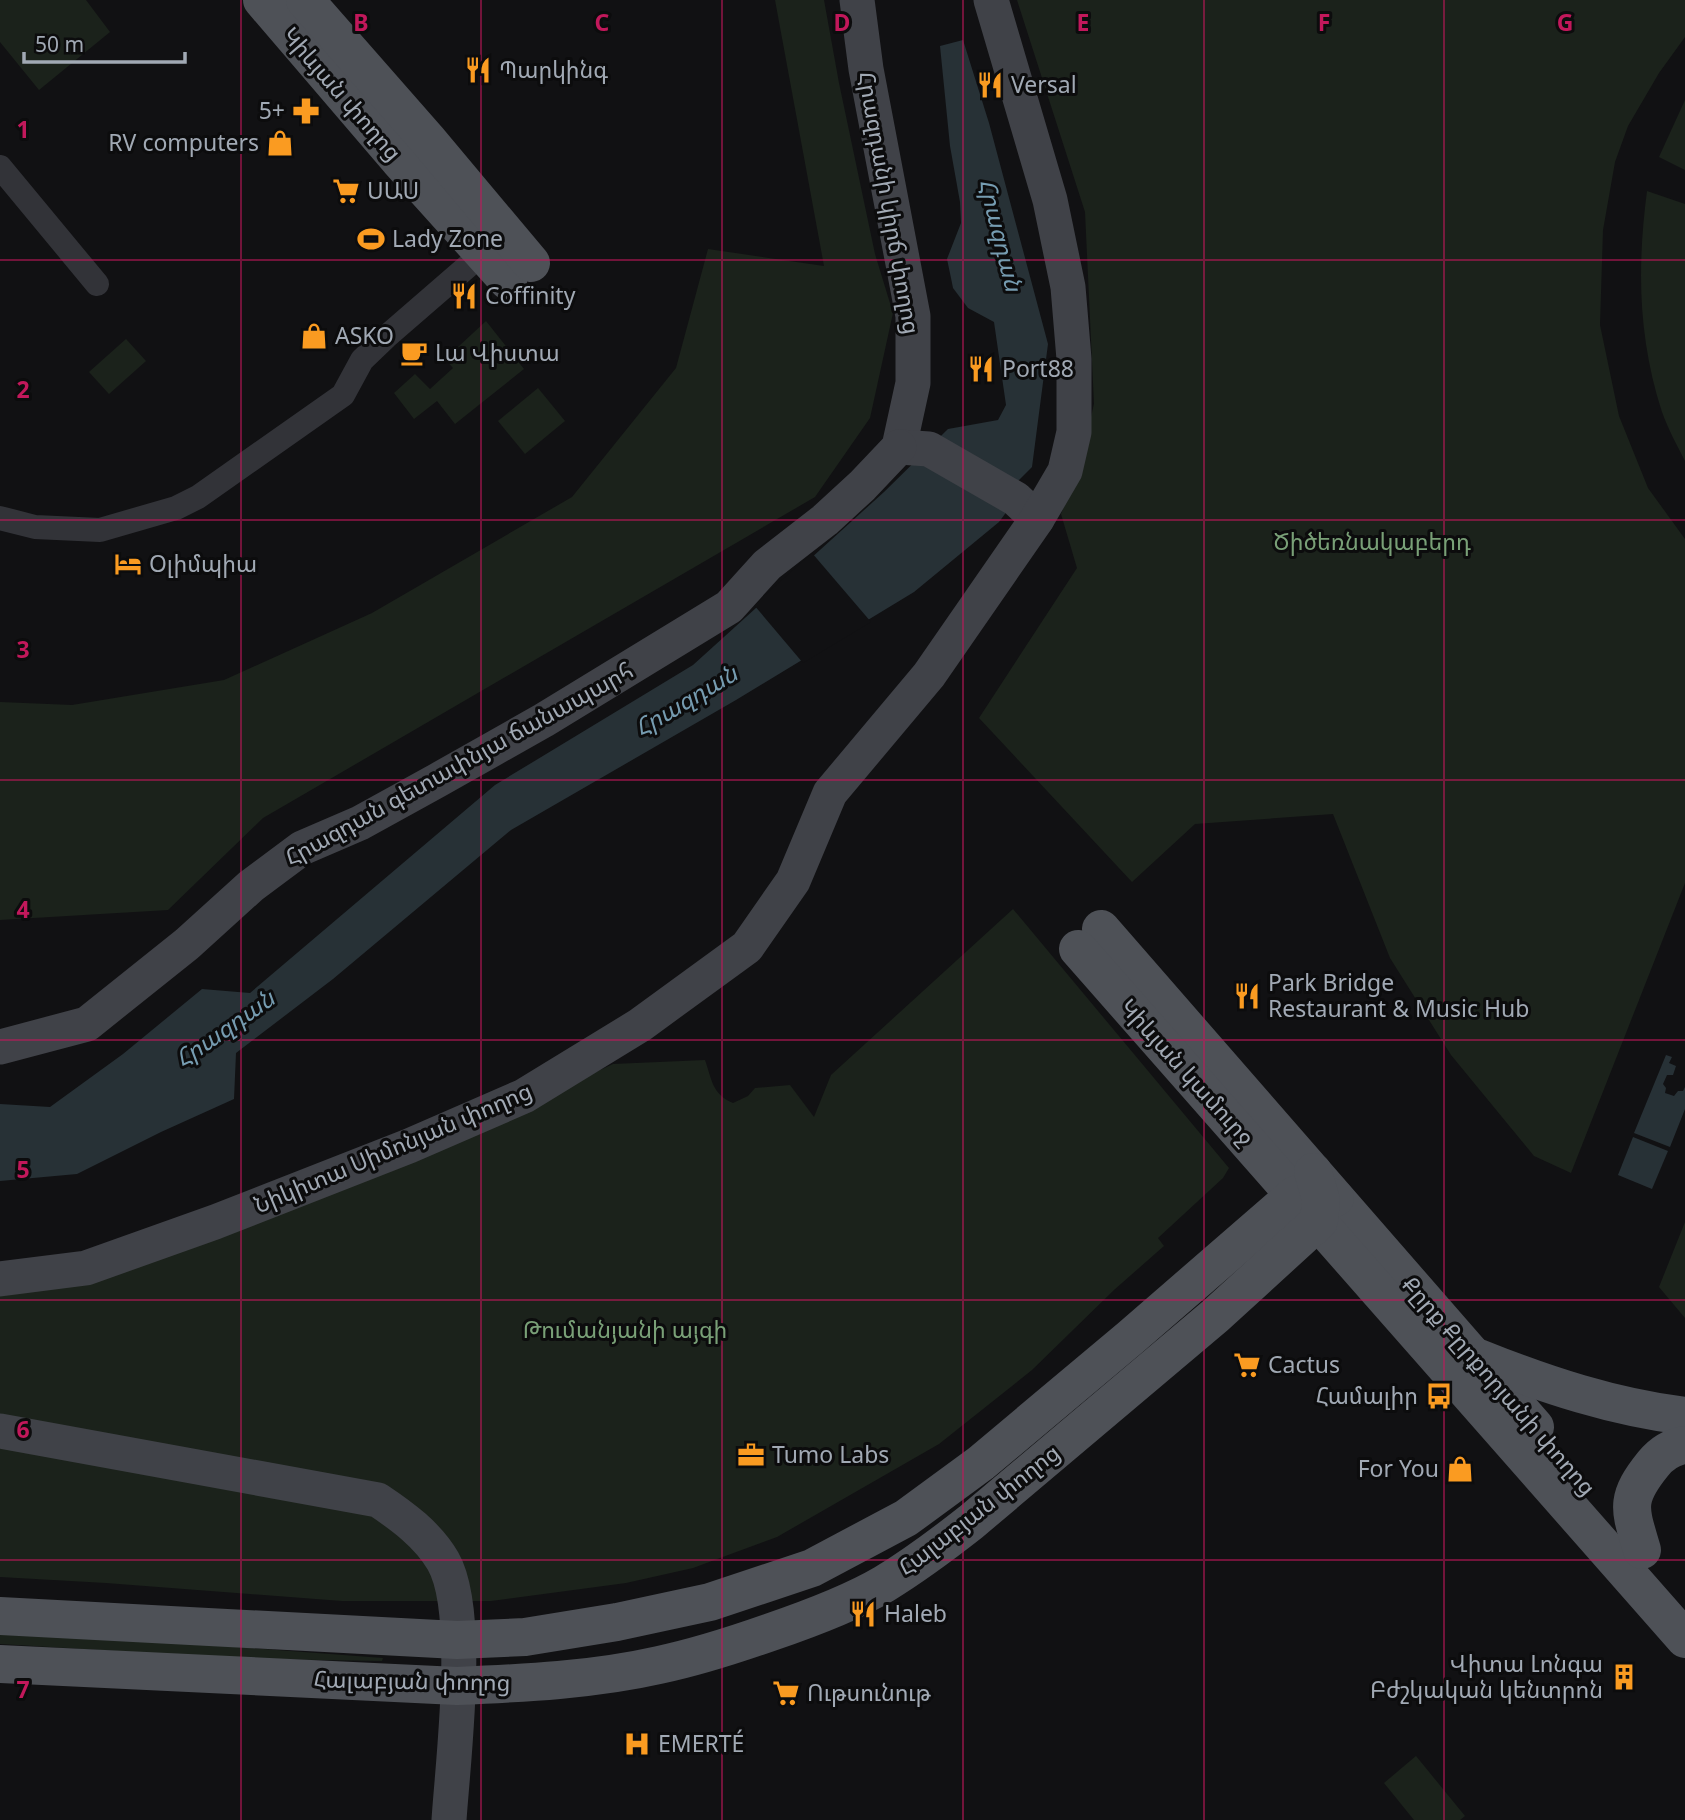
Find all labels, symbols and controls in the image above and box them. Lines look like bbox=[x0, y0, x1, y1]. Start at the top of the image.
text: B bbox=[353, 6, 369, 38]
text: C bbox=[595, 6, 610, 38]
text: D bbox=[834, 6, 850, 38]
text: E bbox=[1077, 6, 1089, 38]
text: F bbox=[1318, 6, 1330, 38]
text: G bbox=[1557, 6, 1573, 38]
street label: Կիևյան փողոց bbox=[276, 20, 410, 167]
scale bar bbox=[24, 21, 186, 65]
text: 50 m bbox=[35, 30, 84, 58]
place label: Պարկինգ bbox=[499, 53, 608, 85]
restaurant icon: Պարկինգ bbox=[463, 55, 493, 85]
place label: Versal bbox=[1011, 68, 1077, 100]
street label: Հրազդանի կիրճ փողոց bbox=[851, 69, 929, 337]
restaurant icon: Versal bbox=[975, 70, 1005, 100]
place label: 5+ bbox=[259, 94, 285, 126]
pharmacy icon: 5+ bbox=[291, 96, 321, 126]
text: 1 bbox=[16, 113, 30, 145]
place label: RV computers bbox=[108, 126, 259, 158]
shop icon: RV computers bbox=[265, 128, 295, 158]
place label: ՍԱՍ bbox=[367, 174, 419, 206]
water label: Հրազդան bbox=[972, 175, 1032, 296]
supermarket icon: ՍԱՍ bbox=[331, 176, 361, 206]
place label: Lady Zone bbox=[392, 222, 503, 254]
sports icon: Lady Zone bbox=[356, 224, 386, 254]
place label: Coffinity bbox=[485, 279, 576, 311]
restaurant icon: Coffinity bbox=[449, 281, 479, 311]
place label: ASKO bbox=[335, 319, 394, 351]
shop icon: ASKO bbox=[299, 321, 329, 351]
place label: Լա Վիստա bbox=[435, 336, 560, 368]
cafe icon: Լա Վիստա bbox=[399, 338, 429, 368]
place label: Port88 bbox=[1002, 352, 1074, 384]
restaurant icon: Port88 bbox=[966, 354, 996, 384]
text: 2 bbox=[16, 373, 30, 405]
park label: Ծիծեռնակաբերդ bbox=[1273, 525, 1471, 557]
place label: Օլիմպիա bbox=[149, 547, 257, 579]
hotel icon: Օլիմպիա bbox=[113, 549, 143, 579]
text: 3 bbox=[16, 633, 30, 665]
street label: Հրազդան գետափնյա ճանապարհ bbox=[279, 654, 639, 873]
water label: Հրազդան bbox=[627, 655, 744, 743]
text: 4 bbox=[16, 893, 30, 925]
place label: Park Bridge Restaurant & Music Hub bbox=[1268, 966, 1529, 1024]
water label: Հրազդան bbox=[168, 980, 282, 1074]
restaurant icon: Park Bridge Restaurant & Music Hub bbox=[1232, 981, 1262, 1011]
street label: Կիևյան կամուրջ bbox=[1113, 991, 1262, 1151]
street label: Նիկիտա Սիմոնյան փողոց bbox=[249, 1074, 536, 1220]
text: 5 bbox=[16, 1153, 30, 1185]
street label: Քըրք Քըրքորյանի փողոց bbox=[1396, 1269, 1604, 1502]
park label: Թումանյանի այգի bbox=[523, 1313, 727, 1345]
place label: Cactus bbox=[1268, 1348, 1340, 1380]
supermarket icon: Cactus bbox=[1232, 1350, 1262, 1380]
place label: Համալիր bbox=[1316, 1379, 1418, 1411]
bus stop icon: Համալիր bbox=[1424, 1381, 1454, 1411]
text: 6 bbox=[16, 1413, 30, 1445]
street label: Հալաբյան փողոց bbox=[891, 1436, 1066, 1582]
place label: Tumo Labs bbox=[772, 1438, 889, 1470]
office icon: Tumo Labs bbox=[736, 1440, 766, 1470]
place label: For You bbox=[1358, 1452, 1439, 1484]
shop icon: For You bbox=[1445, 1454, 1475, 1484]
place label: Haleb bbox=[884, 1597, 947, 1629]
restaurant icon: Haleb bbox=[848, 1599, 878, 1629]
place label: Վիտա Լոնգա Բժշկական կենտրոն bbox=[1370, 1647, 1603, 1705]
street label: Հալաբյան փողոց bbox=[313, 1662, 511, 1698]
building icon: Վիտա Լոնգա Բժշկական կենտրոն bbox=[1609, 1662, 1639, 1692]
text: 7 bbox=[16, 1673, 30, 1705]
place label: Ութսունութ bbox=[807, 1676, 932, 1708]
supermarket icon: Ութսունութ bbox=[771, 1678, 801, 1708]
place label: EMERTÉ bbox=[658, 1727, 744, 1759]
hospital icon: EMERTÉ bbox=[622, 1729, 652, 1759]

